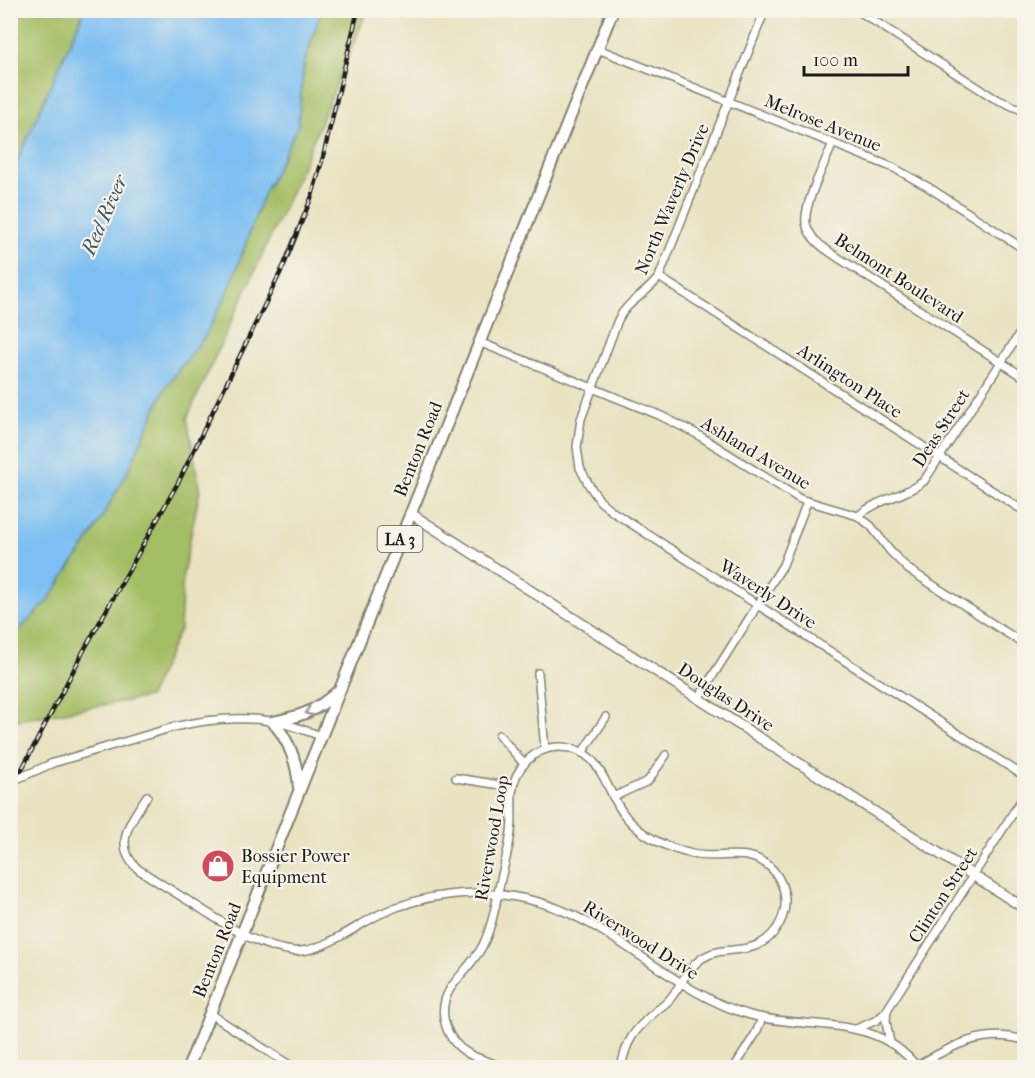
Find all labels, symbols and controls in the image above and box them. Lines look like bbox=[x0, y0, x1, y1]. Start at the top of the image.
scale bar bbox=[804, 39, 908, 77]
text: 100 m bbox=[813, 50, 858, 71]
street label: Melrose Avenue bbox=[761, 90, 884, 157]
street label: North Waverly Drive bbox=[631, 120, 714, 278]
water label: Red River bbox=[76, 170, 133, 260]
street label: Belmont Boulevard bbox=[831, 229, 967, 328]
street label: Arlington Place bbox=[793, 339, 906, 423]
street label: Deas Street bbox=[908, 385, 975, 471]
street label: Benton Road bbox=[390, 398, 447, 500]
street label: Ashland Avenue bbox=[696, 412, 814, 494]
road number: LA 3 bbox=[378, 526, 422, 552]
street label: Waverly Drive bbox=[714, 555, 820, 634]
street label: Douglas Drive bbox=[674, 659, 778, 736]
one-way arrow bbox=[305, 705, 316, 717]
street label: Riverwood Loop bbox=[471, 773, 514, 903]
street label: Clinton Street bbox=[905, 843, 982, 947]
place label: Bossier Power Equipment bbox=[241, 846, 350, 888]
shop icon: Bossier Power Equipment bbox=[200, 848, 236, 884]
street label: Riverwood Drive bbox=[579, 896, 702, 984]
street label: Benton Road bbox=[189, 899, 246, 1001]

